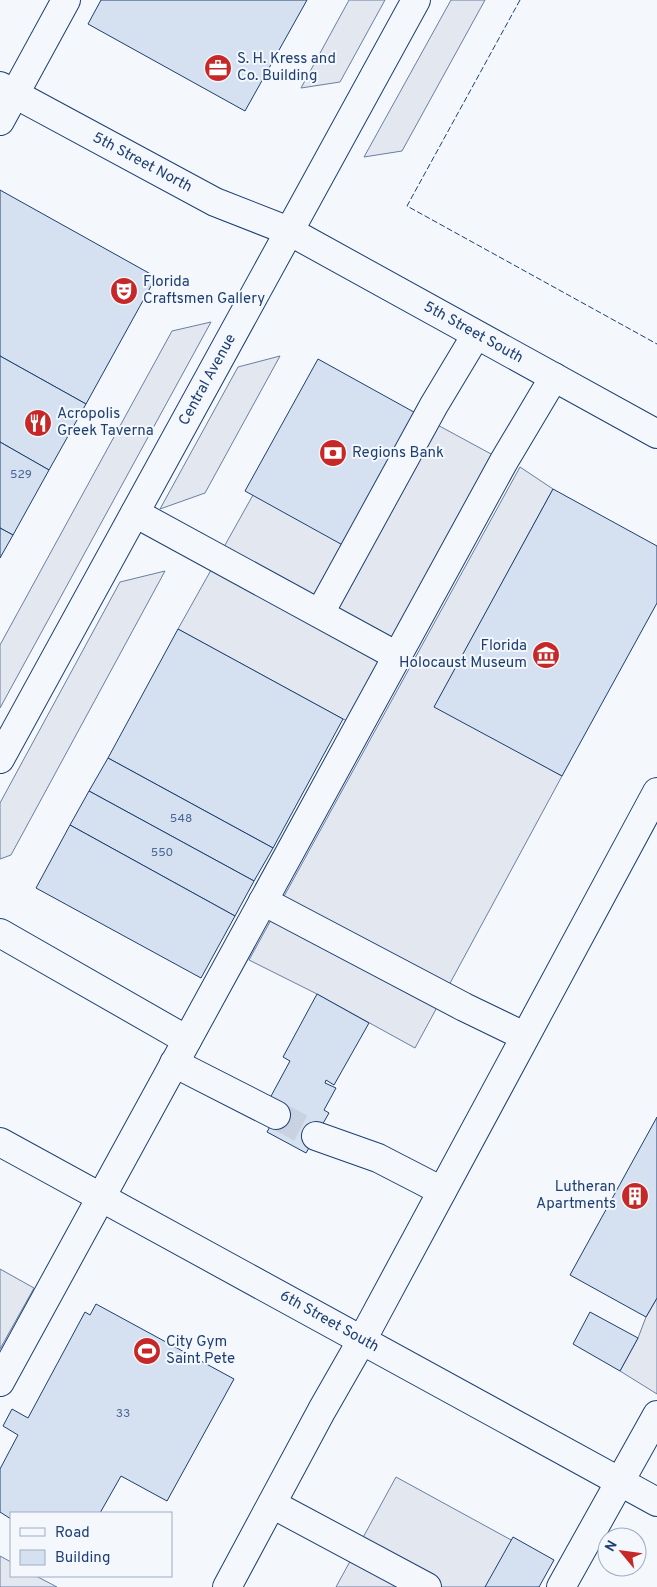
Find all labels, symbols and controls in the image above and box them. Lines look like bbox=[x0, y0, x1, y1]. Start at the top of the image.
place label: S. H. Kress and Co. Building bbox=[237, 50, 336, 86]
office icon: S. H. Kress and Co. Building bbox=[203, 53, 233, 83]
street label: 5th Street North bbox=[89, 129, 195, 197]
place label: Florida Craftsmen Gallery bbox=[143, 273, 265, 309]
theatre icon: Florida Craftsmen Gallery bbox=[109, 276, 139, 306]
street label: 5th Street South bbox=[420, 298, 526, 368]
street label: Central Avenue bbox=[175, 331, 241, 429]
place label: Acropolis Greek Taverna bbox=[57, 405, 154, 441]
restaurant icon: Acropolis Greek Taverna bbox=[23, 408, 53, 438]
bank icon: Regions Bank bbox=[318, 438, 348, 468]
place label: Regions Bank bbox=[352, 444, 444, 463]
house number: 529 bbox=[10, 467, 32, 483]
place label: Florida Holocaust Museum bbox=[399, 637, 527, 673]
museum icon: Florida Holocaust Museum bbox=[531, 640, 561, 670]
house number: 548 bbox=[170, 811, 192, 827]
house number: 550 bbox=[151, 845, 173, 861]
place label: Lutheran Apartments bbox=[536, 1178, 616, 1214]
building icon: Lutheran Apartments bbox=[620, 1181, 650, 1211]
street label: 6th Street South bbox=[276, 1287, 382, 1357]
place label: City Gym Saint Pete bbox=[166, 1333, 235, 1369]
sports icon: City Gym Saint Pete bbox=[132, 1336, 162, 1366]
house number: 33 bbox=[116, 1406, 130, 1422]
legend bbox=[10, 1512, 172, 1577]
text: Road bbox=[55, 1524, 90, 1543]
north arrow bbox=[597, 1527, 647, 1577]
text: N bbox=[602, 1538, 622, 1555]
text: Building bbox=[55, 1549, 110, 1568]

